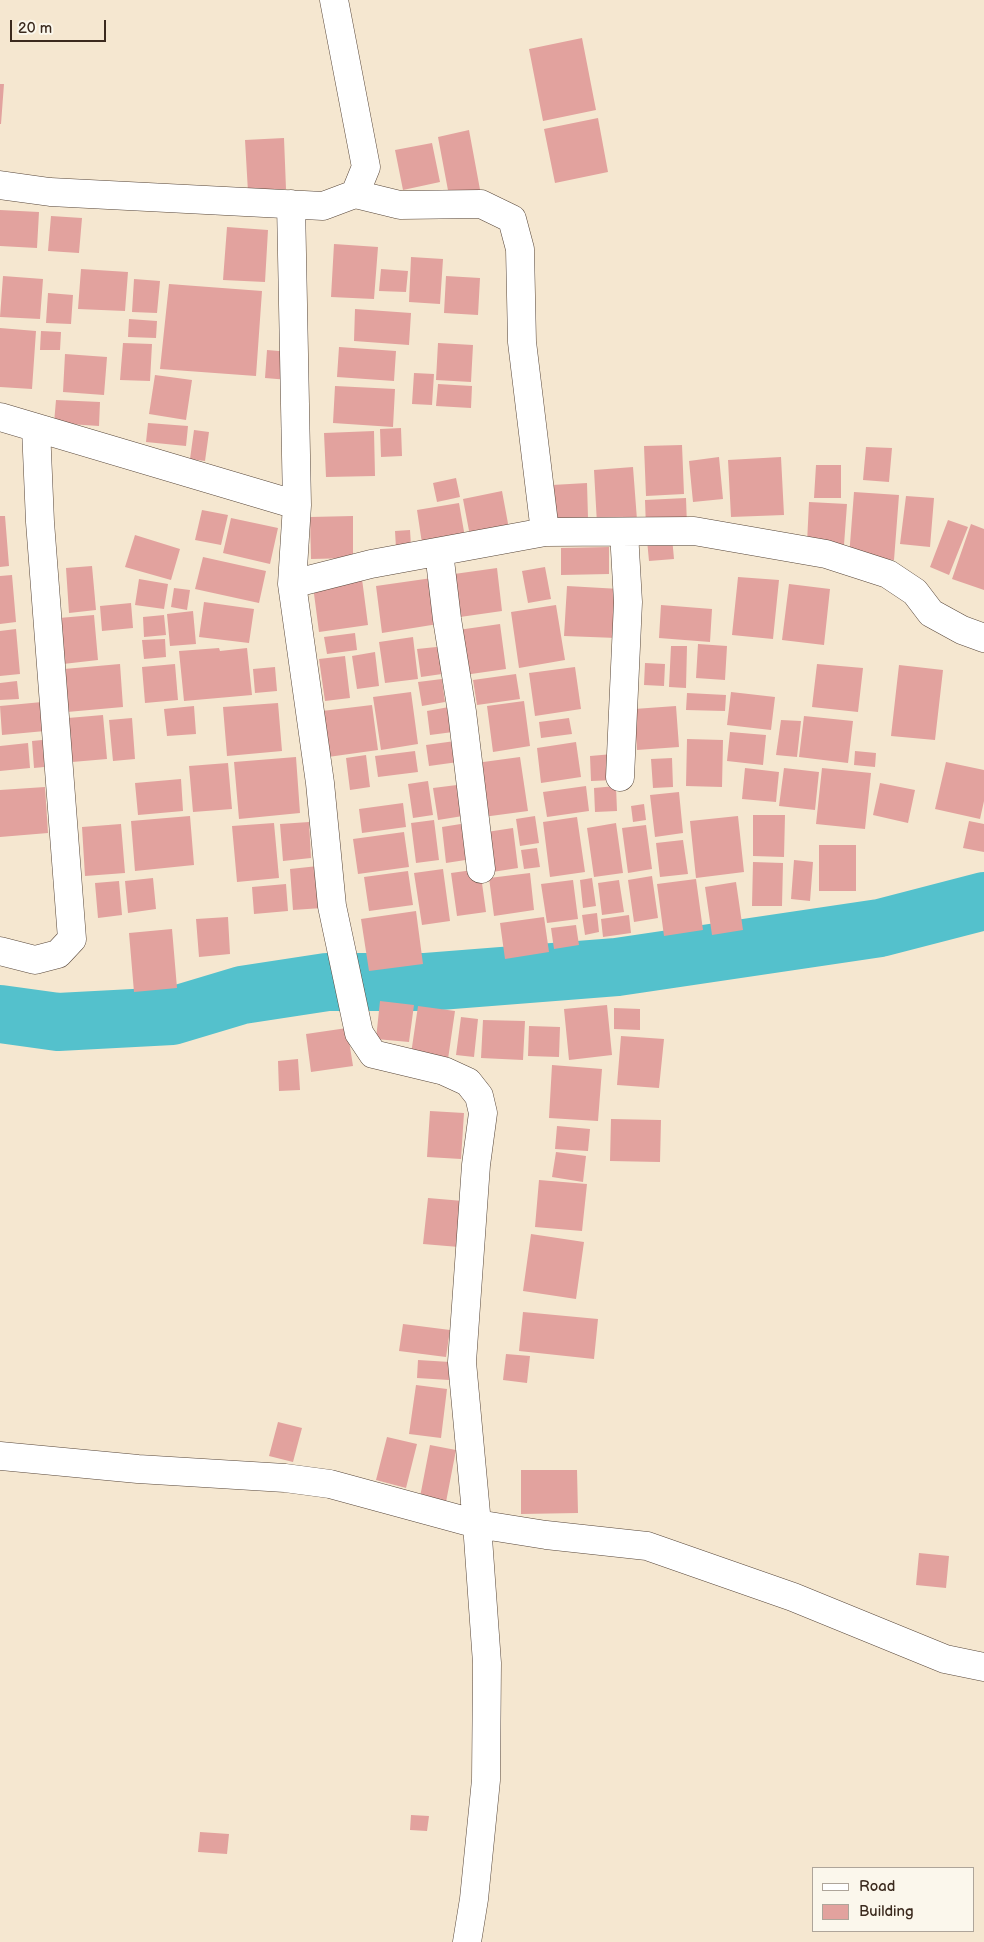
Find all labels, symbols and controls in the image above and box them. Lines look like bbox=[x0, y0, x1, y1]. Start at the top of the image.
scale bar bbox=[12, 10, 109, 42]
text: 20 m bbox=[18, 19, 52, 38]
legend bbox=[812, 1867, 974, 1932]
text: Road bbox=[859, 1877, 895, 1896]
text: Building bbox=[859, 1902, 914, 1921]

